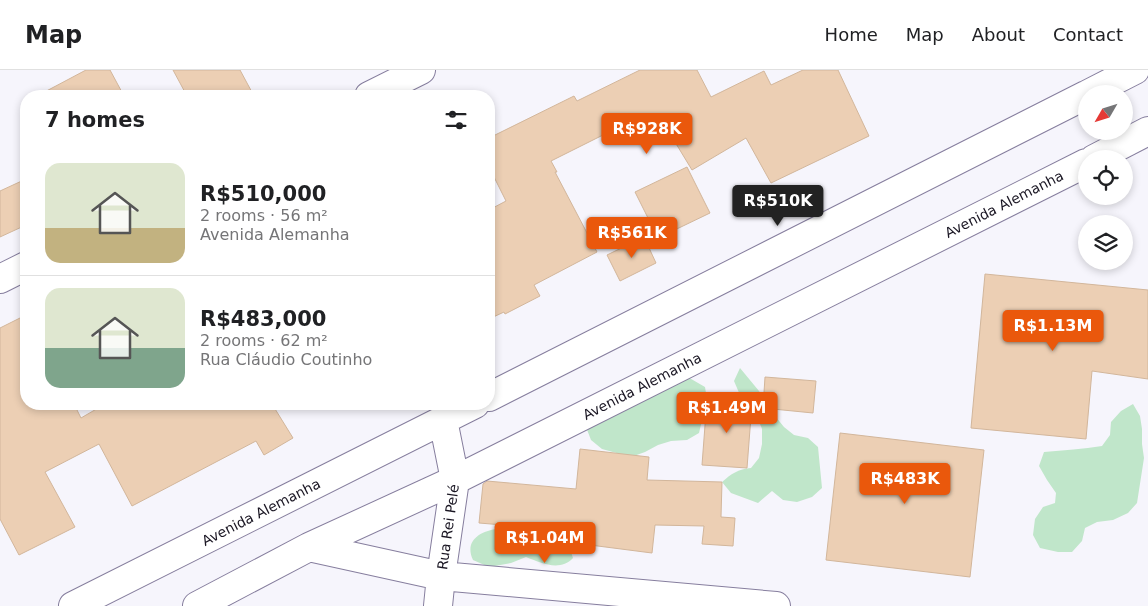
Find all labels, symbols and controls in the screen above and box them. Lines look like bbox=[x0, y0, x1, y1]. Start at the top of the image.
text: Map bbox=[25, 21, 82, 49]
text: Home bbox=[825, 24, 878, 45]
text: Map bbox=[906, 24, 944, 45]
text: About bbox=[972, 24, 1025, 45]
text: Contact bbox=[1053, 24, 1123, 45]
north arrow bbox=[1078, 85, 1132, 140]
map controls bbox=[1078, 85, 1133, 270]
icon: filters bbox=[442, 106, 470, 134]
text: 7 homes bbox=[45, 108, 145, 132]
pin: R$928K bbox=[606, 112, 688, 155]
text: R$928K bbox=[612, 119, 682, 138]
button: locate bbox=[1078, 150, 1133, 205]
street label: Avenida Alemanha bbox=[942, 167, 1066, 241]
text: R$510,000 bbox=[200, 182, 326, 206]
icon: home bbox=[85, 183, 145, 243]
pin: R$510K bbox=[737, 184, 819, 227]
text: R$510K bbox=[743, 191, 813, 210]
text: 2 rooms · 56 m² bbox=[200, 206, 328, 225]
button: layers bbox=[1078, 215, 1133, 270]
pin: R$561K bbox=[591, 216, 673, 259]
text: R$561K bbox=[597, 223, 667, 242]
text: Avenida Alemanha bbox=[200, 225, 350, 244]
text: R$483,000 bbox=[200, 307, 326, 331]
icon: home bbox=[85, 308, 145, 368]
pin: R$1.13M bbox=[1007, 310, 1099, 352]
text: R$1.13M bbox=[1014, 316, 1092, 335]
text: 2 rooms · 62 m² bbox=[200, 331, 328, 350]
street label: Avenida Alemanha bbox=[580, 349, 704, 423]
text: Rua Cláudio Coutinho bbox=[200, 350, 372, 369]
pin: R$1.49M bbox=[681, 392, 773, 434]
text: R$1.49M bbox=[688, 398, 766, 417]
pin: R$483K bbox=[864, 462, 946, 505]
text: R$483K bbox=[870, 469, 940, 488]
street label: Avenida Alemanha bbox=[199, 475, 323, 549]
street label: Rua Rei Pelé bbox=[434, 483, 462, 571]
pin: R$1.04M bbox=[499, 522, 591, 564]
text: R$1.04M bbox=[506, 528, 584, 547]

